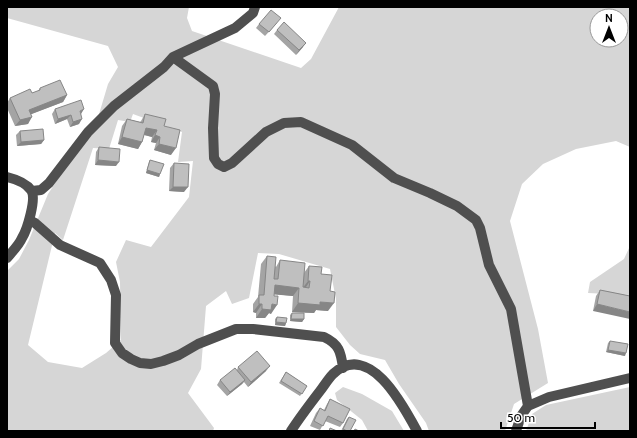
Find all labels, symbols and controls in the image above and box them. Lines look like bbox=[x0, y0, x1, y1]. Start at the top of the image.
north arrow bbox=[589, 8, 629, 48]
text: N bbox=[605, 11, 613, 25]
scale bar bbox=[501, 404, 595, 430]
text: 50 m bbox=[507, 410, 535, 425]

